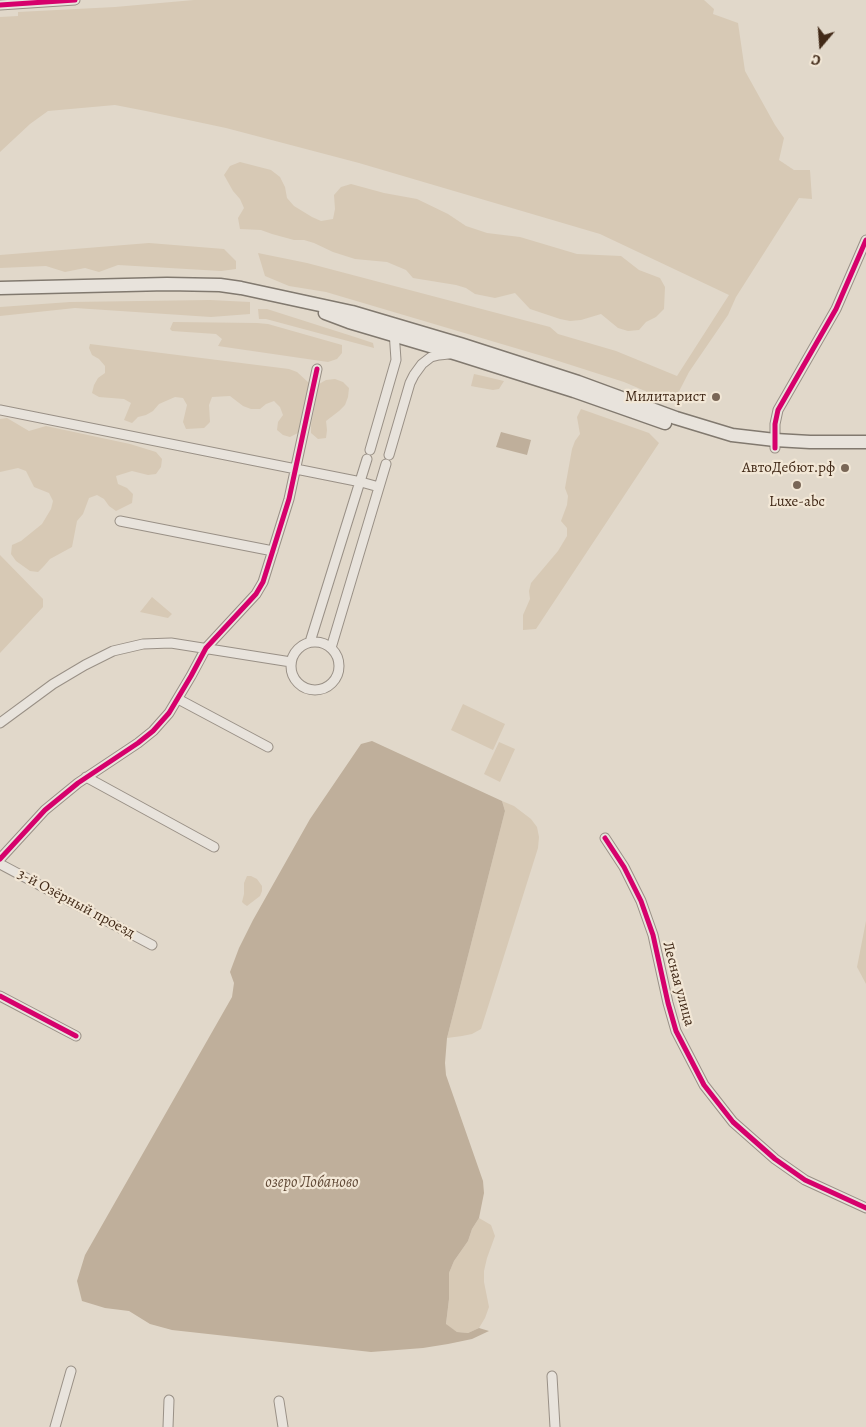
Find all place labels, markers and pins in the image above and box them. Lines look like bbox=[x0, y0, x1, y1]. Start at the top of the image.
place label: Милитарист bbox=[625, 388, 706, 406]
marker: Милитарист bbox=[710, 391, 722, 403]
place label: АвтоДебют.рф bbox=[742, 459, 835, 477]
marker: АвтоДебют.рф bbox=[839, 462, 851, 474]
marker: Luxe-abc bbox=[791, 479, 803, 491]
place label: Luxe-abc bbox=[769, 493, 825, 511]

